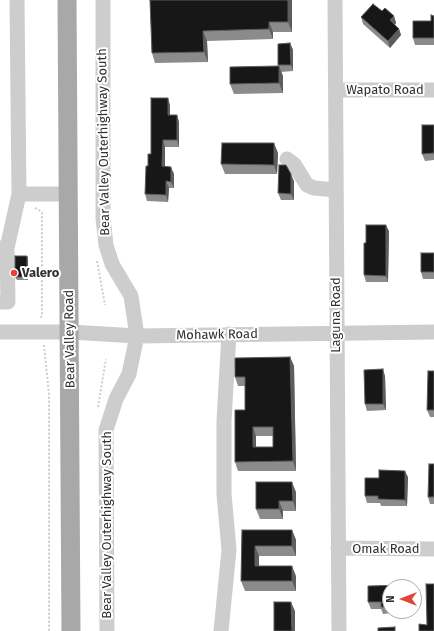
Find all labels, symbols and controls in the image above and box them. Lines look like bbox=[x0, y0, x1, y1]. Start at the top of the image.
street label: Bear Valley Outerhighway South bbox=[95, 48, 113, 236]
street label: Wapato Road bbox=[346, 82, 424, 98]
place label: Valero bbox=[22, 265, 59, 281]
marker: Valero bbox=[9, 268, 19, 278]
street label: Laguna Road bbox=[328, 277, 344, 353]
street label: Bear Valley Road bbox=[61, 290, 79, 388]
street label: Mohawk Road bbox=[176, 326, 258, 344]
street label: Bear Valley Outerhighway South bbox=[99, 431, 115, 619]
street label: Omak Road bbox=[352, 541, 420, 557]
north arrow bbox=[382, 579, 422, 619]
text: N bbox=[384, 595, 397, 603]

